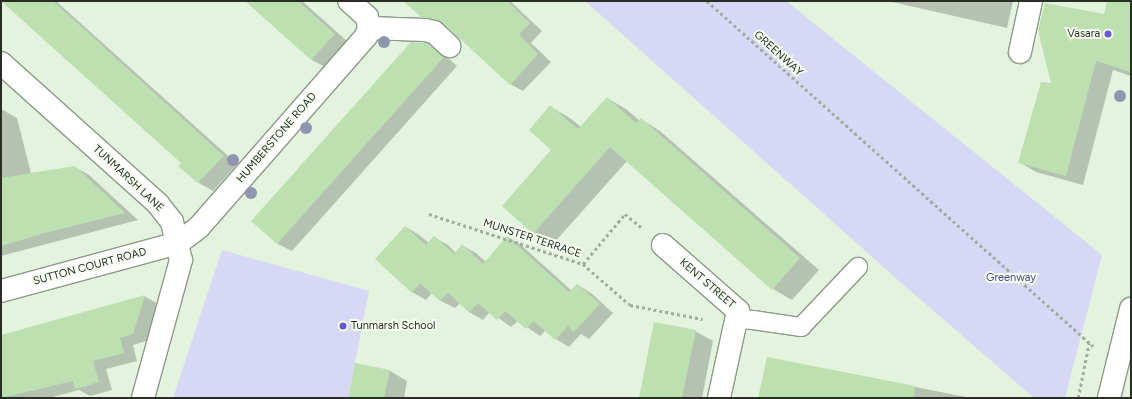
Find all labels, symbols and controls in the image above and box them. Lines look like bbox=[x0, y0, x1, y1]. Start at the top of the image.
place label: Vasara bbox=[1067, 27, 1100, 41]
street label: GREENWAY bbox=[751, 29, 805, 79]
marker: Vasara bbox=[1103, 29, 1113, 39]
street label: HUMBERSTONE ROAD bbox=[234, 90, 320, 186]
street label: TUNMARSH LANE bbox=[90, 143, 166, 215]
street label: MUNSTER TERRACE bbox=[481, 217, 583, 261]
street label: SUTTON COURT ROAD bbox=[32, 246, 148, 288]
street label: KENT STREET bbox=[677, 256, 737, 312]
park label: Greenway bbox=[986, 271, 1036, 285]
place label: Tunmarsh School bbox=[351, 319, 436, 333]
marker: Tunmarsh School bbox=[338, 321, 348, 331]

